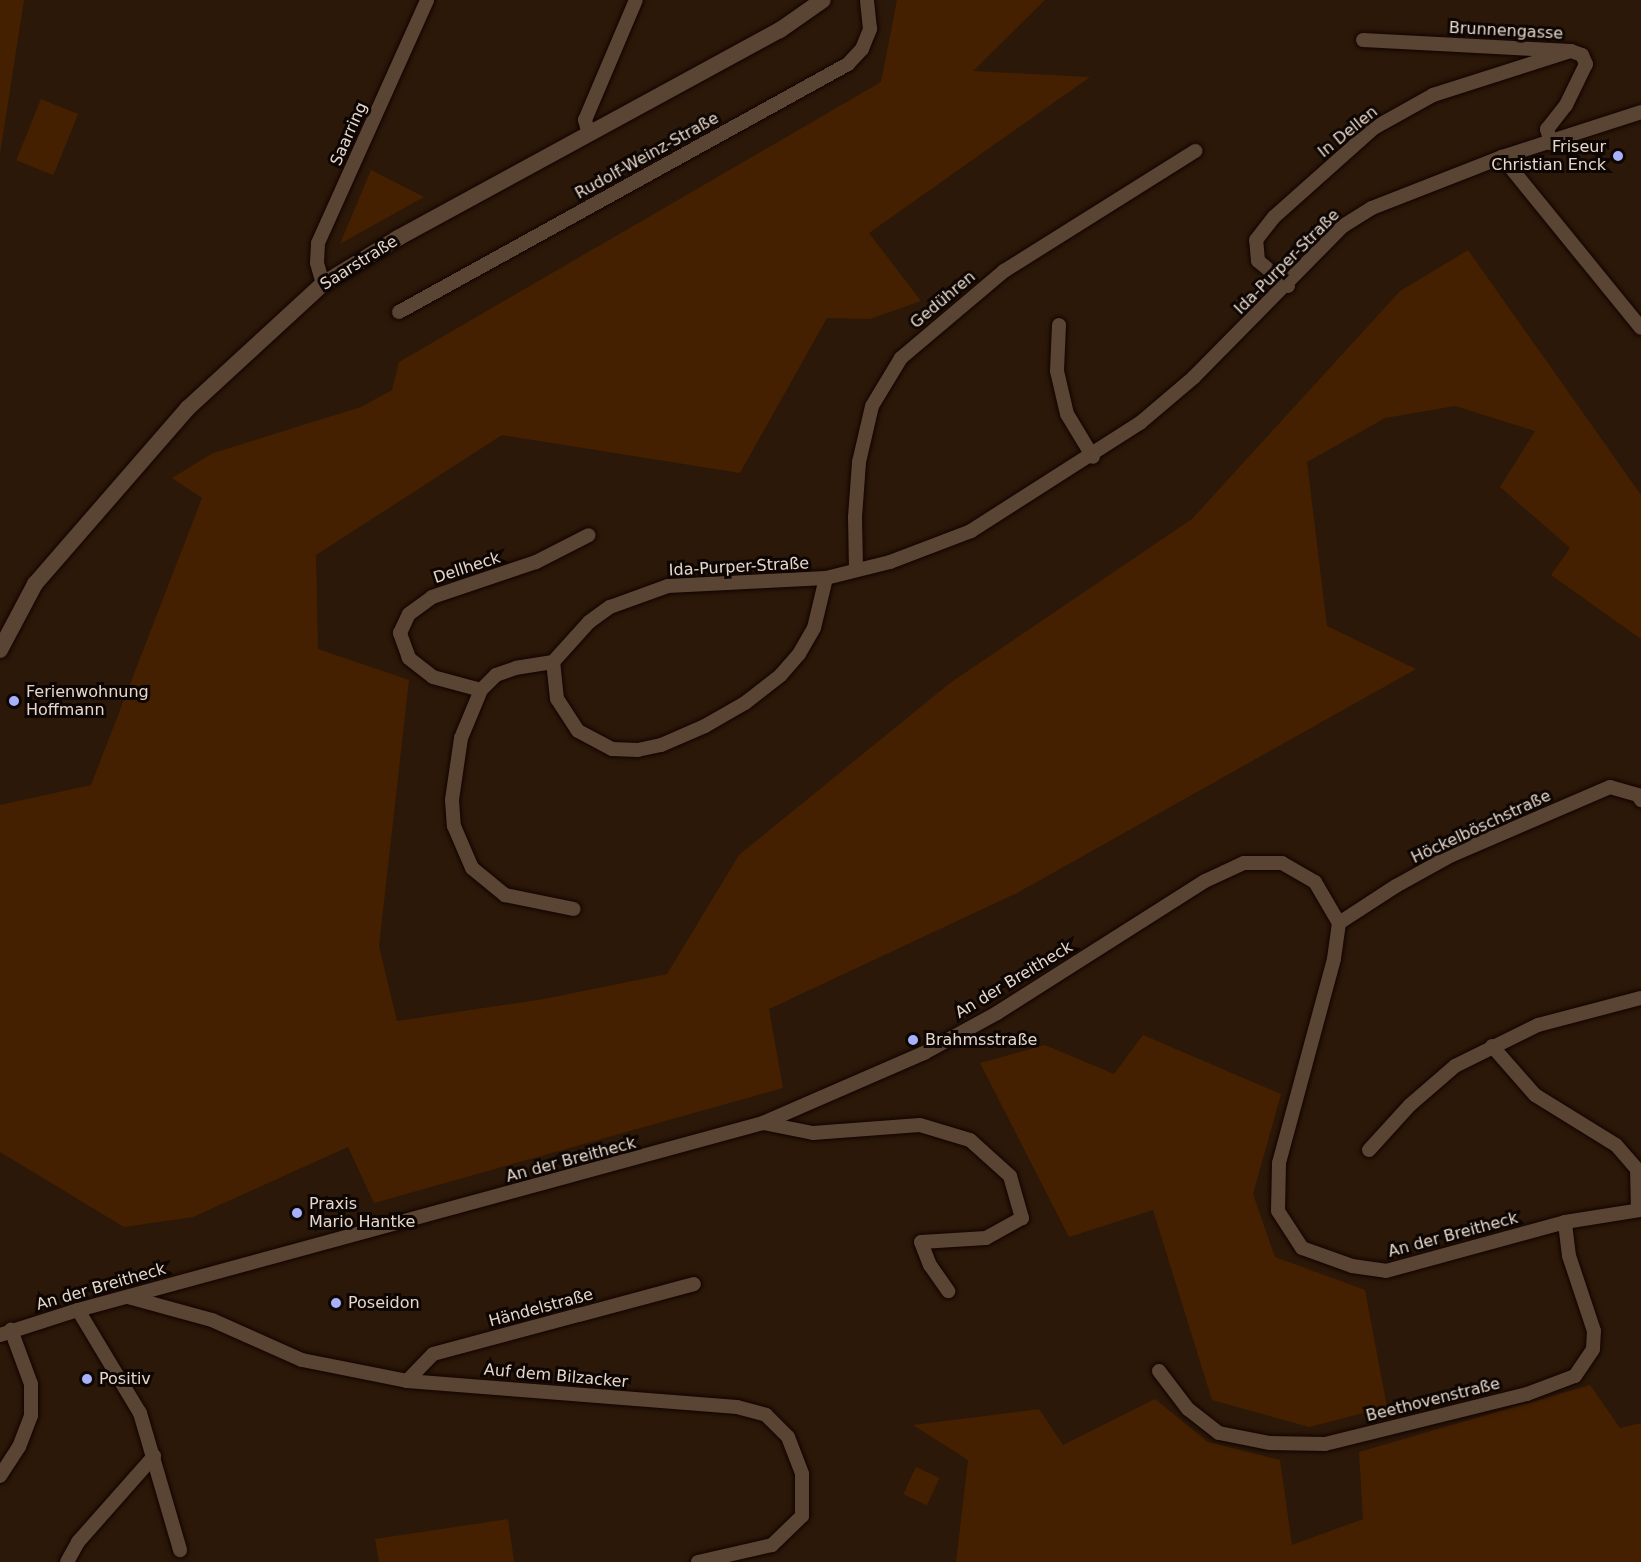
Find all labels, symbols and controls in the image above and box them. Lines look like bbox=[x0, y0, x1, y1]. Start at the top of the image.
street label: Brunnengasse bbox=[1448, 18, 1564, 44]
street label: Saarring bbox=[327, 99, 371, 169]
street label: In Dellen bbox=[1314, 102, 1382, 162]
street label: Rudolf-Weinz-Straße bbox=[572, 109, 722, 203]
place label: Friseur Christian Enck bbox=[1491, 137, 1606, 175]
marker: Friseur Christian Enck bbox=[1611, 149, 1625, 163]
street label: Ida-Purper-Straße bbox=[1231, 206, 1343, 318]
street label: Saarstraße bbox=[317, 232, 401, 294]
street label: Gedühren bbox=[907, 267, 979, 333]
street label: Dellheck bbox=[431, 548, 503, 588]
street label: Ida-Purper-Straße bbox=[668, 554, 810, 580]
place label: Ferienwohnung Hoffmann bbox=[26, 682, 149, 720]
marker: Ferienwohnung Hoffmann bbox=[7, 694, 21, 708]
street label: Höckelböschstraße bbox=[1408, 786, 1554, 868]
street label: An der Breitheck bbox=[952, 937, 1076, 1023]
place label: Brahmsstraße bbox=[925, 1030, 1037, 1050]
marker: Brahmsstraße bbox=[906, 1033, 920, 1047]
street label: An der Breitheck bbox=[504, 1133, 638, 1187]
place label: Praxis Mario Hantke bbox=[309, 1194, 415, 1232]
marker: Praxis Mario Hantke bbox=[290, 1206, 304, 1220]
street label: An der Breitheck bbox=[1386, 1208, 1520, 1262]
street label: An der Breitheck bbox=[34, 1259, 168, 1315]
street label: Händelstraße bbox=[487, 1285, 595, 1331]
place label: Poseidon bbox=[348, 1293, 420, 1313]
marker: Poseidon bbox=[329, 1296, 343, 1310]
street label: Auf dem Bilzacker bbox=[483, 1360, 629, 1392]
place label: Positiv bbox=[99, 1369, 151, 1389]
marker: Positiv bbox=[80, 1372, 94, 1386]
street label: Beethovenstraße bbox=[1364, 1374, 1502, 1426]

